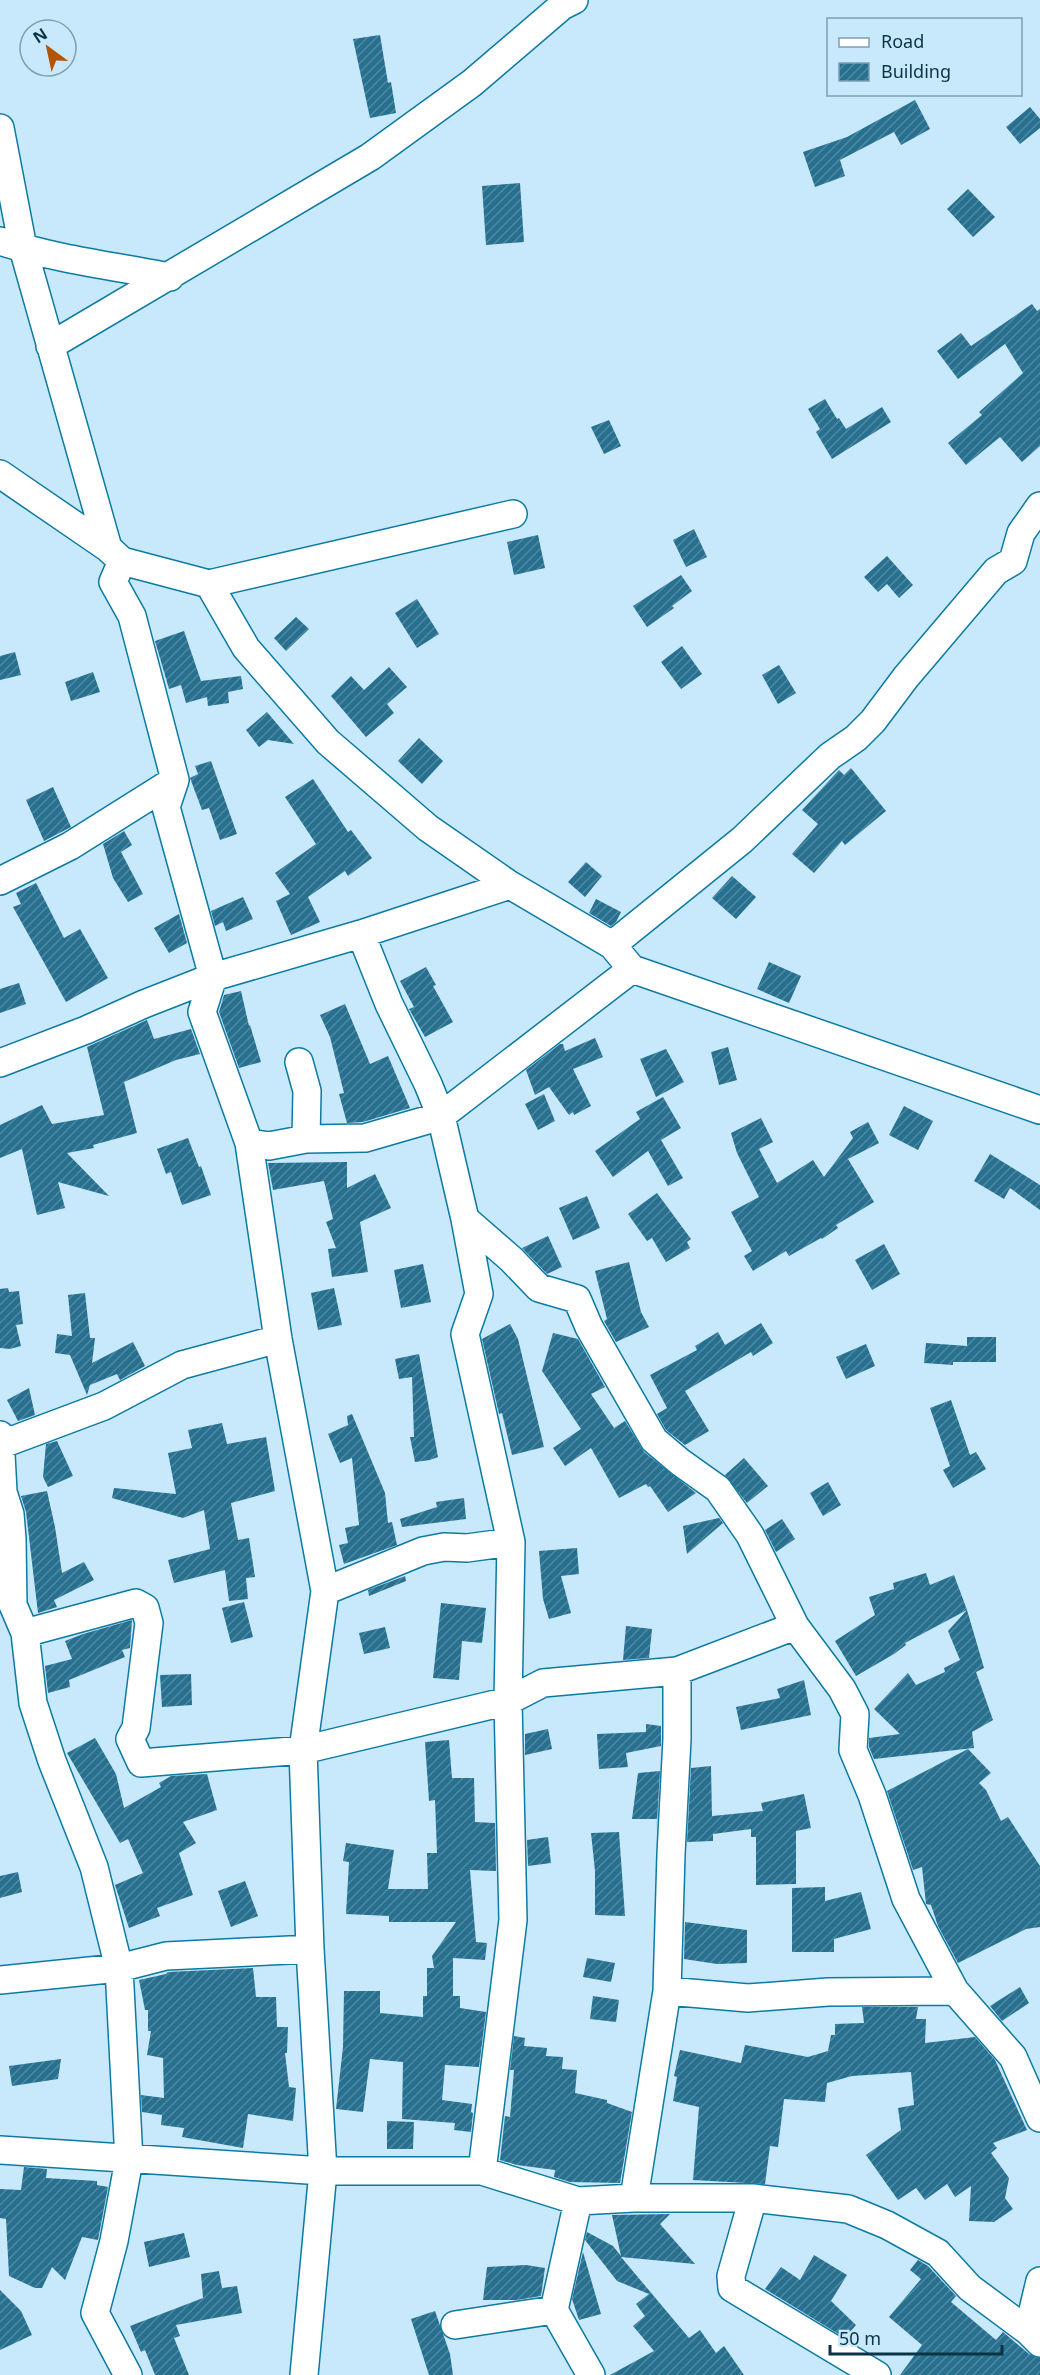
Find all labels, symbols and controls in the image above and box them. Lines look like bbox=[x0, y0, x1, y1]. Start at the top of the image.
north arrow bbox=[18, 18, 78, 78]
legend bbox=[827, 18, 1022, 96]
text: N bbox=[28, 23, 51, 48]
text: Road bbox=[881, 29, 924, 53]
text: Building bbox=[881, 59, 951, 83]
scale bar bbox=[830, 2318, 1002, 2356]
text: 50 m bbox=[839, 2326, 881, 2350]

